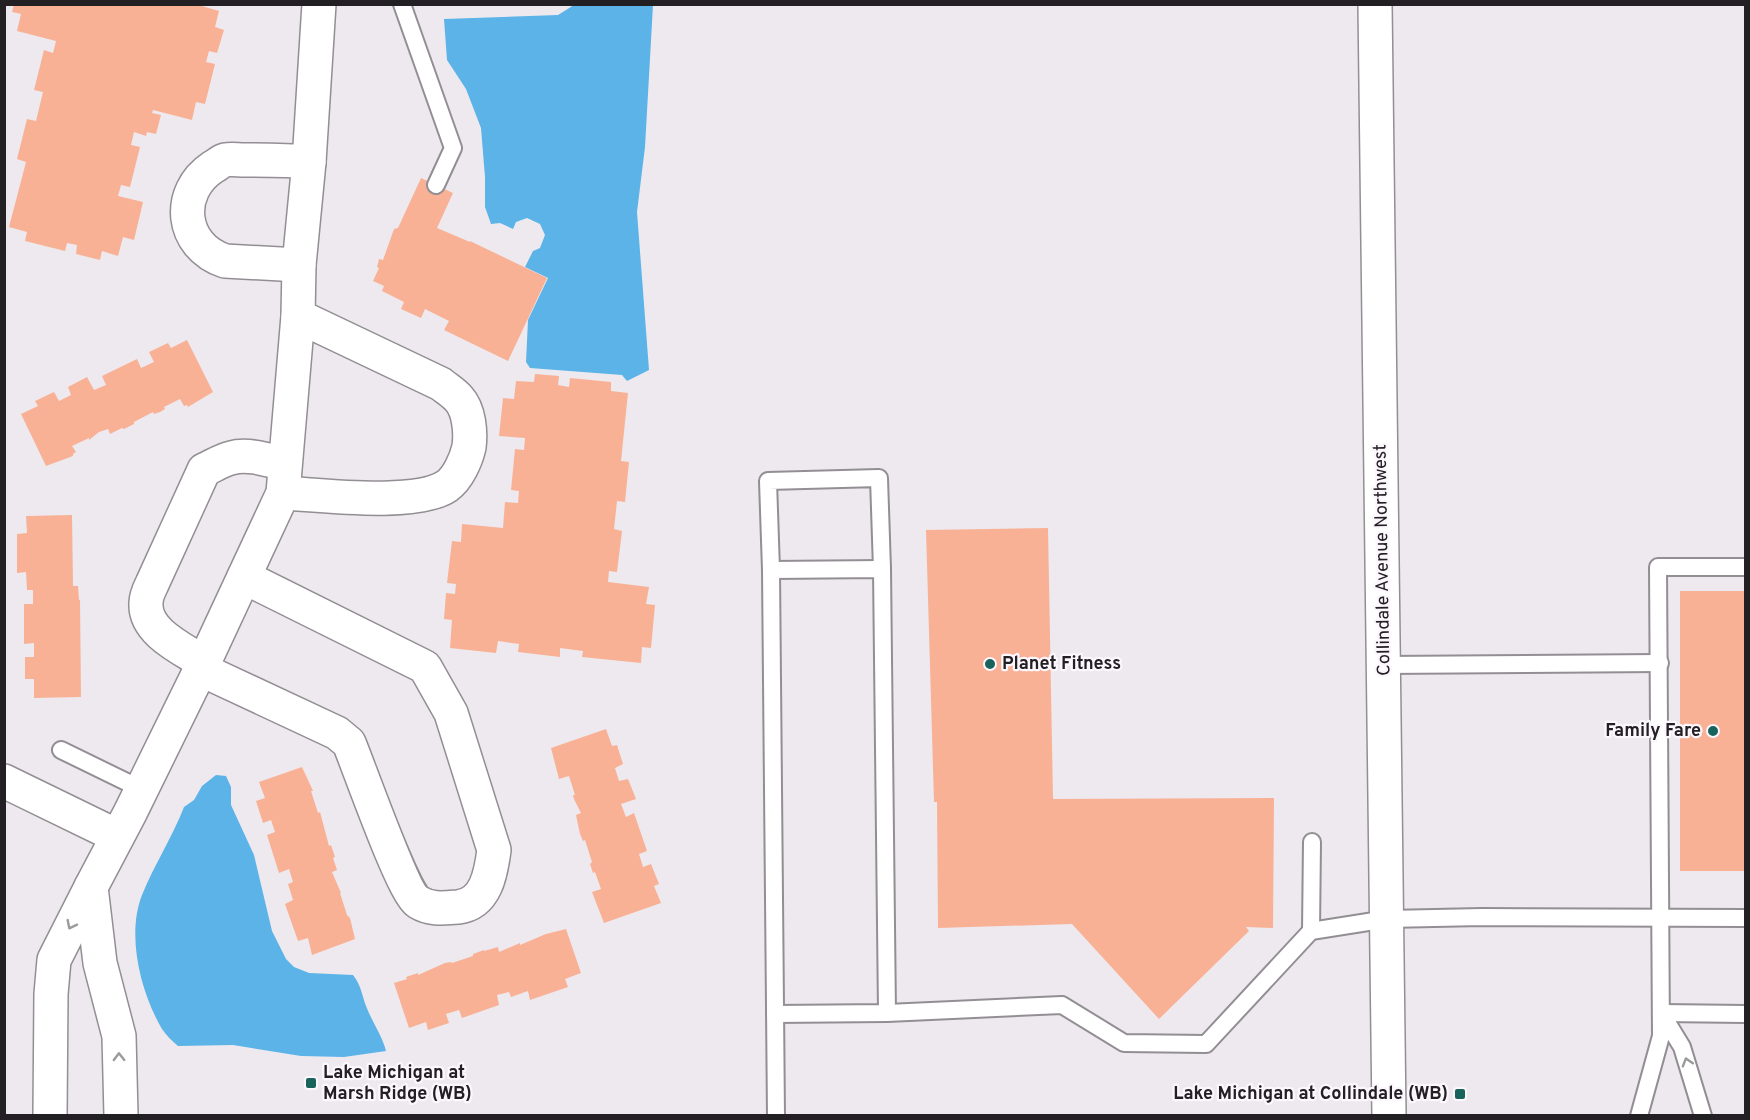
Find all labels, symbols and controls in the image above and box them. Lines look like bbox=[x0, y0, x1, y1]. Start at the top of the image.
street label: Collindale Avenue Northwest bbox=[1369, 444, 1397, 676]
place label: Planet Fitness bbox=[1002, 653, 1121, 676]
marker: Planet Fitness bbox=[983, 657, 997, 671]
place label: Family Fare bbox=[1605, 720, 1701, 743]
marker: Family Fare bbox=[1706, 724, 1720, 738]
one-way arrow bbox=[67, 919, 79, 930]
one-way arrow bbox=[113, 1053, 125, 1062]
one-way arrow bbox=[1682, 1057, 1694, 1068]
place label: Lake Michigan at Marsh Ridge (WB) bbox=[323, 1062, 472, 1106]
marker: Lake Michigan at Marsh Ridge (WB) bbox=[304, 1076, 318, 1090]
place label: Lake Michigan at Collindale (WB) bbox=[1173, 1083, 1448, 1106]
marker: Lake Michigan at Collindale (WB) bbox=[1453, 1087, 1467, 1101]

